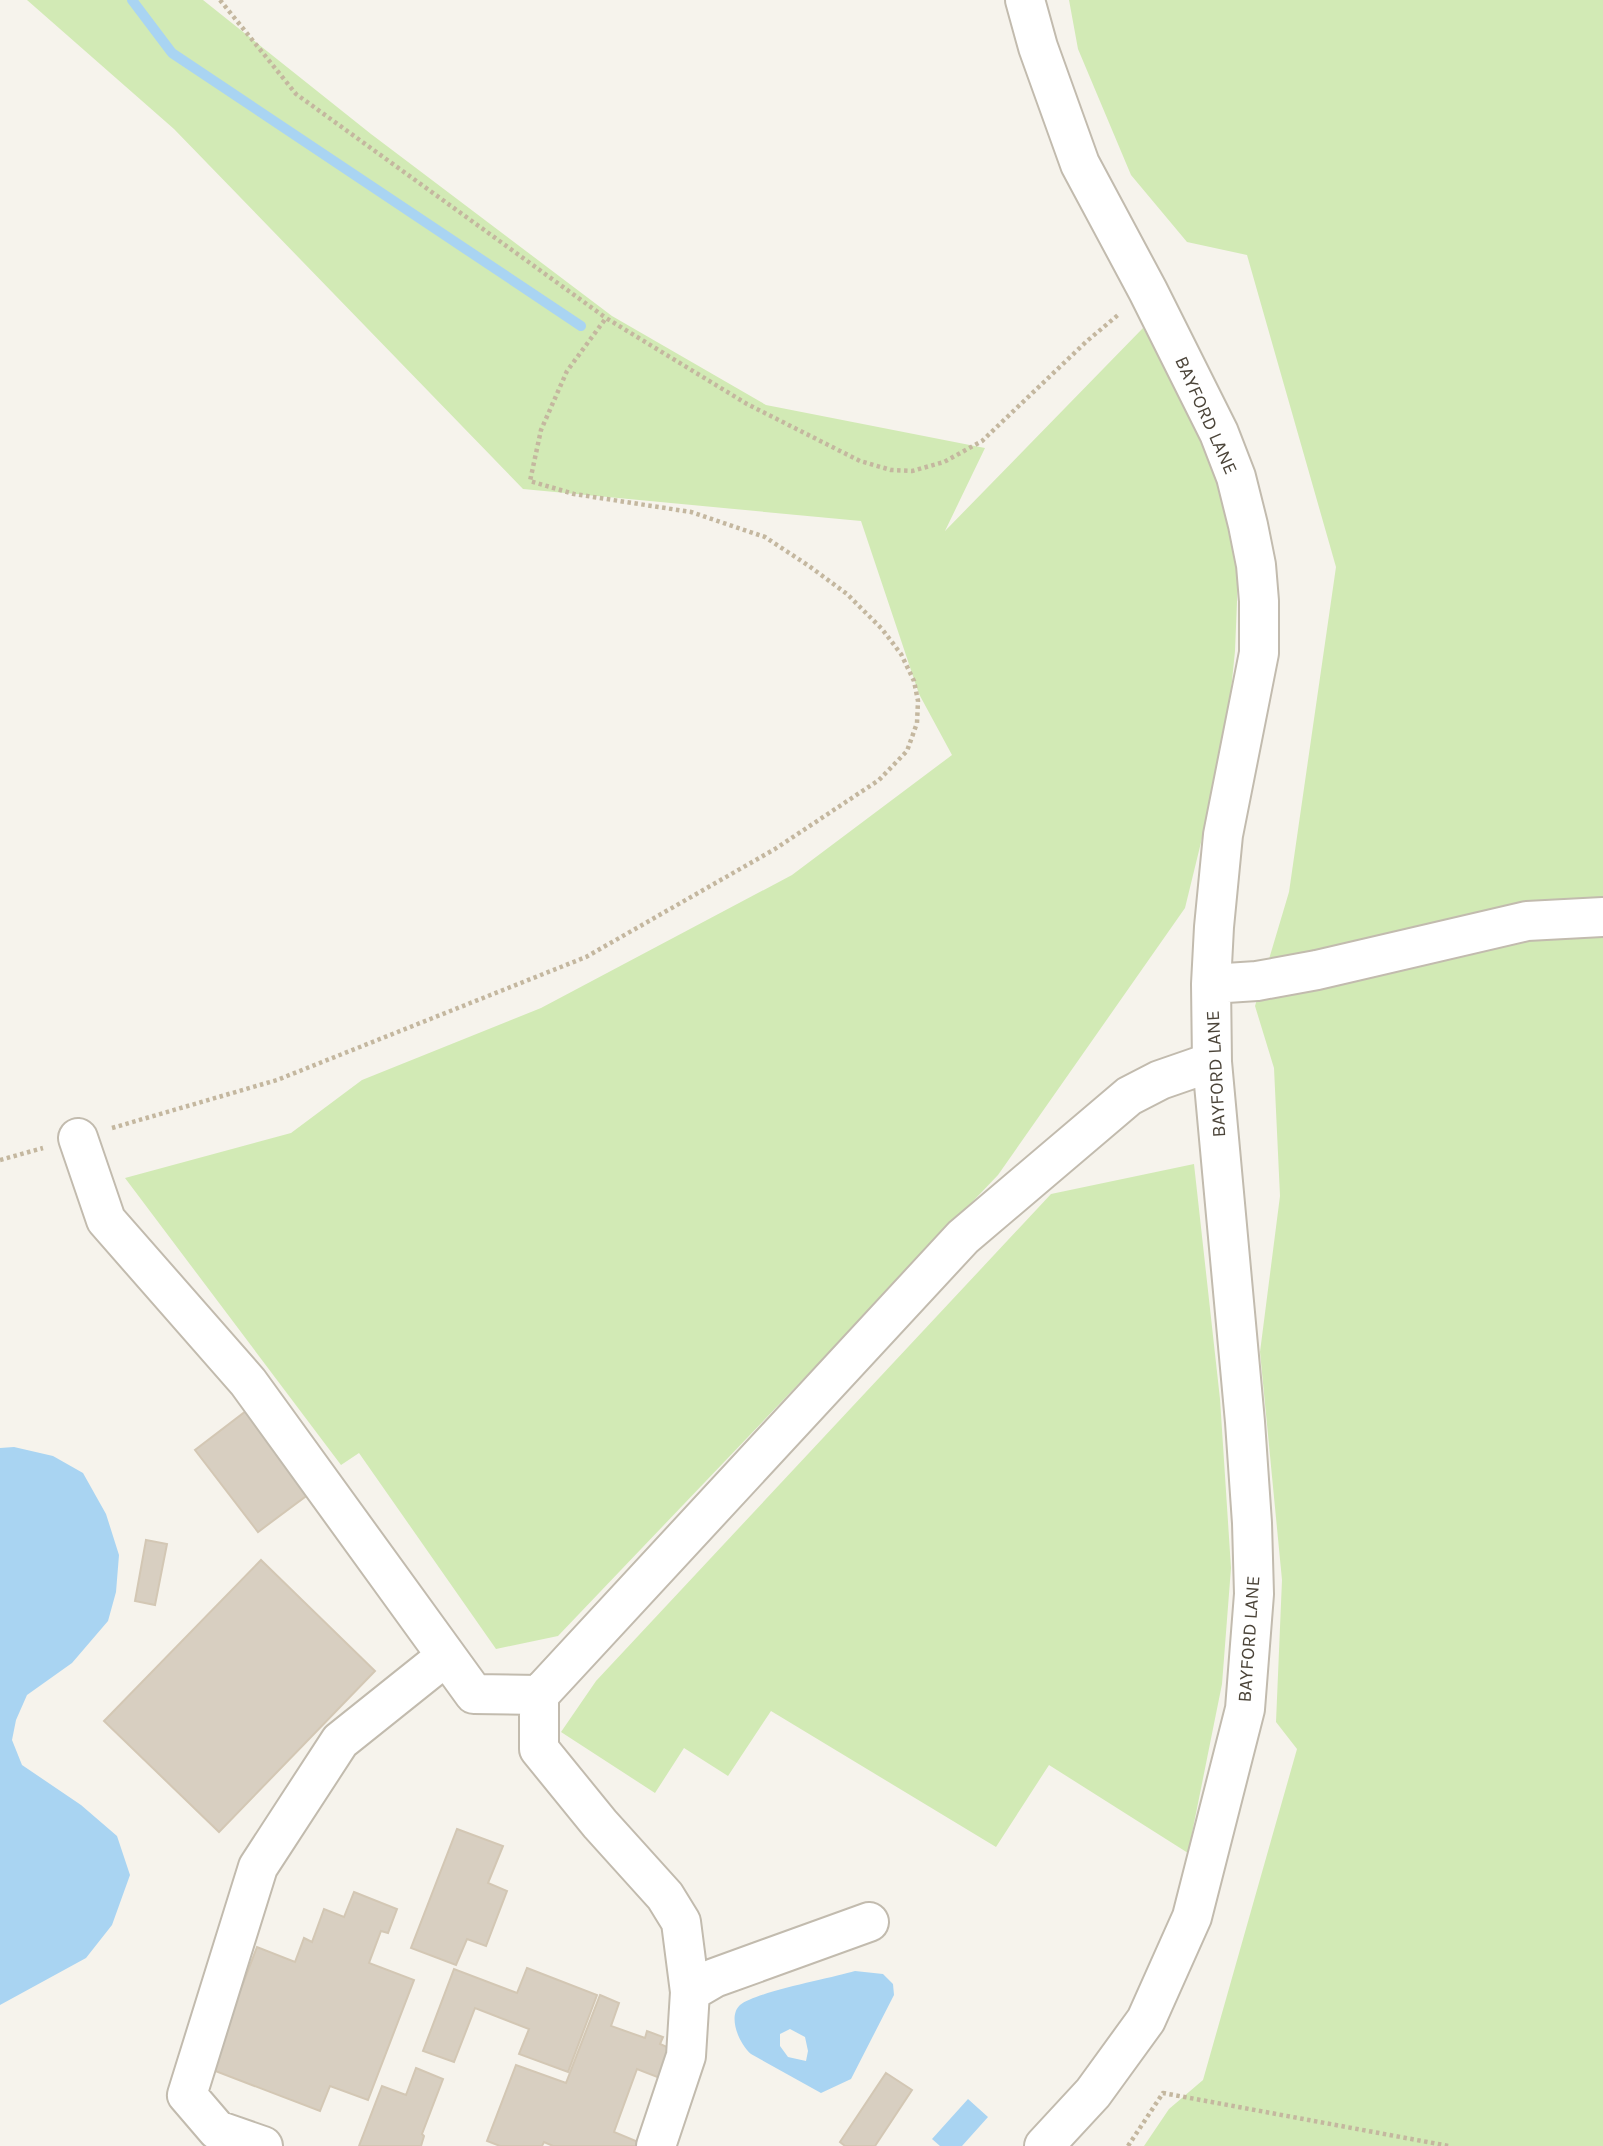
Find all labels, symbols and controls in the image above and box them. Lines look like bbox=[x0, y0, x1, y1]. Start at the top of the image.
street label: BAYFORD LANE bbox=[1170, 353, 1242, 478]
street label: BAYFORD LANE bbox=[1202, 1010, 1230, 1138]
street label: BAYFORD LANE bbox=[1234, 1575, 1264, 1703]

